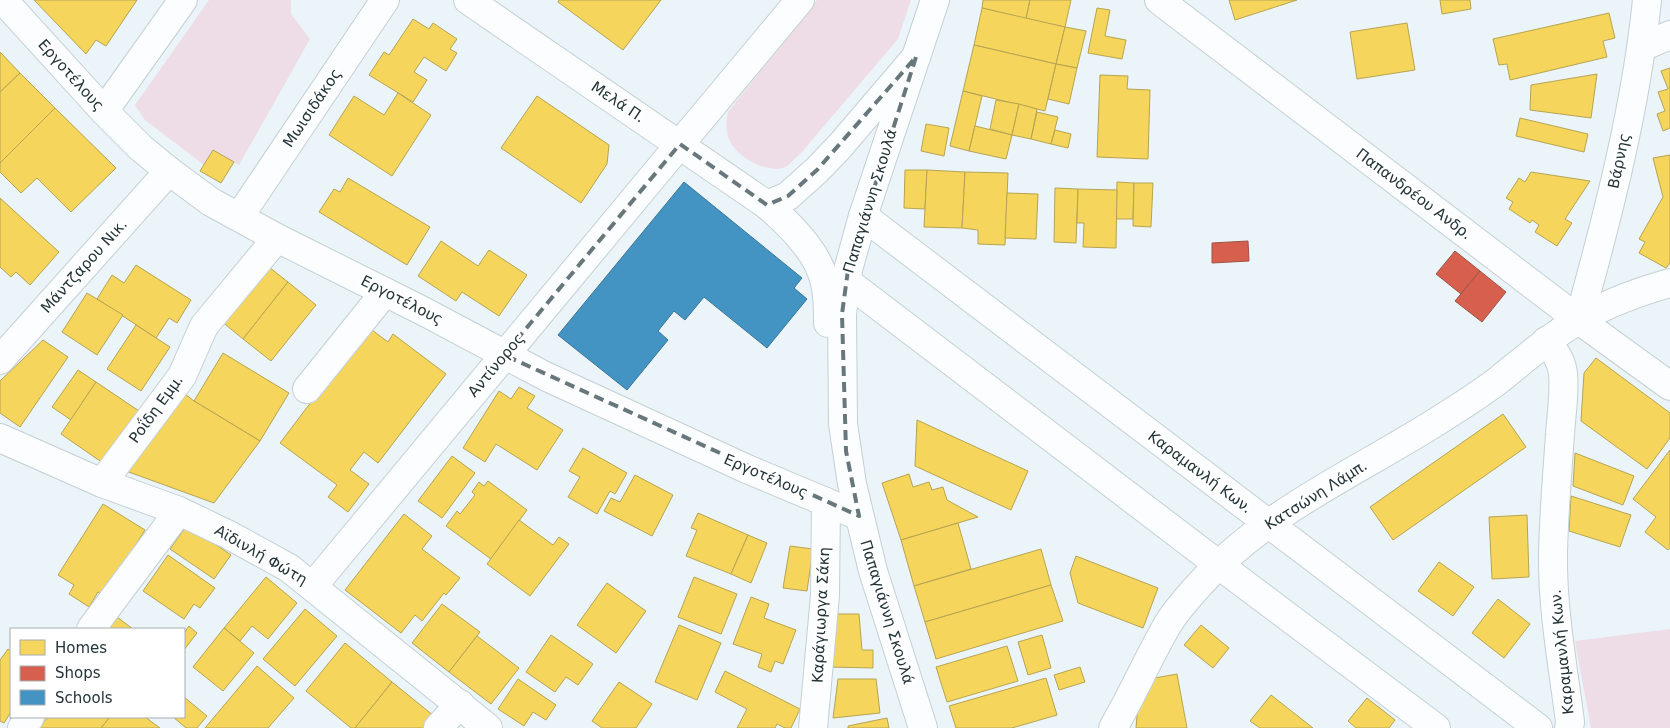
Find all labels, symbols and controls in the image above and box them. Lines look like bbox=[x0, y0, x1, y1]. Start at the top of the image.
street label: Εργοτέλους bbox=[34, 36, 108, 114]
street label: Μωισιδάκος bbox=[279, 65, 345, 151]
street label: Μελά Π. bbox=[588, 78, 648, 126]
street label: Παπαγιάννη Σκουλά bbox=[839, 127, 901, 275]
street label: Βάρνης bbox=[1604, 132, 1634, 190]
street label: Παπανδρέου Ανδρ. bbox=[1353, 145, 1475, 243]
street label: Μάντζαρου Νικ. bbox=[37, 215, 131, 317]
street label: Εργοτέλους bbox=[358, 272, 446, 328]
street label: Αντίνορος bbox=[464, 329, 528, 401]
street label: Ροΐδη Εμμ. bbox=[124, 370, 187, 447]
street label: Καραμανλή Κων. bbox=[1144, 427, 1256, 517]
street label: Εργοτέλους bbox=[721, 450, 811, 502]
street label: Κατσώνη Λάμπ. bbox=[1262, 456, 1370, 534]
street label: Αϊδινλή Φώτη bbox=[211, 521, 311, 589]
street label: Παπαγιάννη Σκουλά bbox=[856, 538, 918, 686]
street label: Καράγιωργα Σάκη bbox=[808, 546, 834, 684]
street label: Καραμανλή Κων. bbox=[1546, 589, 1578, 715]
legend bbox=[10, 628, 185, 718]
text: Homes bbox=[55, 639, 107, 657]
text: Shops bbox=[55, 664, 101, 682]
text: Schools bbox=[55, 689, 113, 707]

